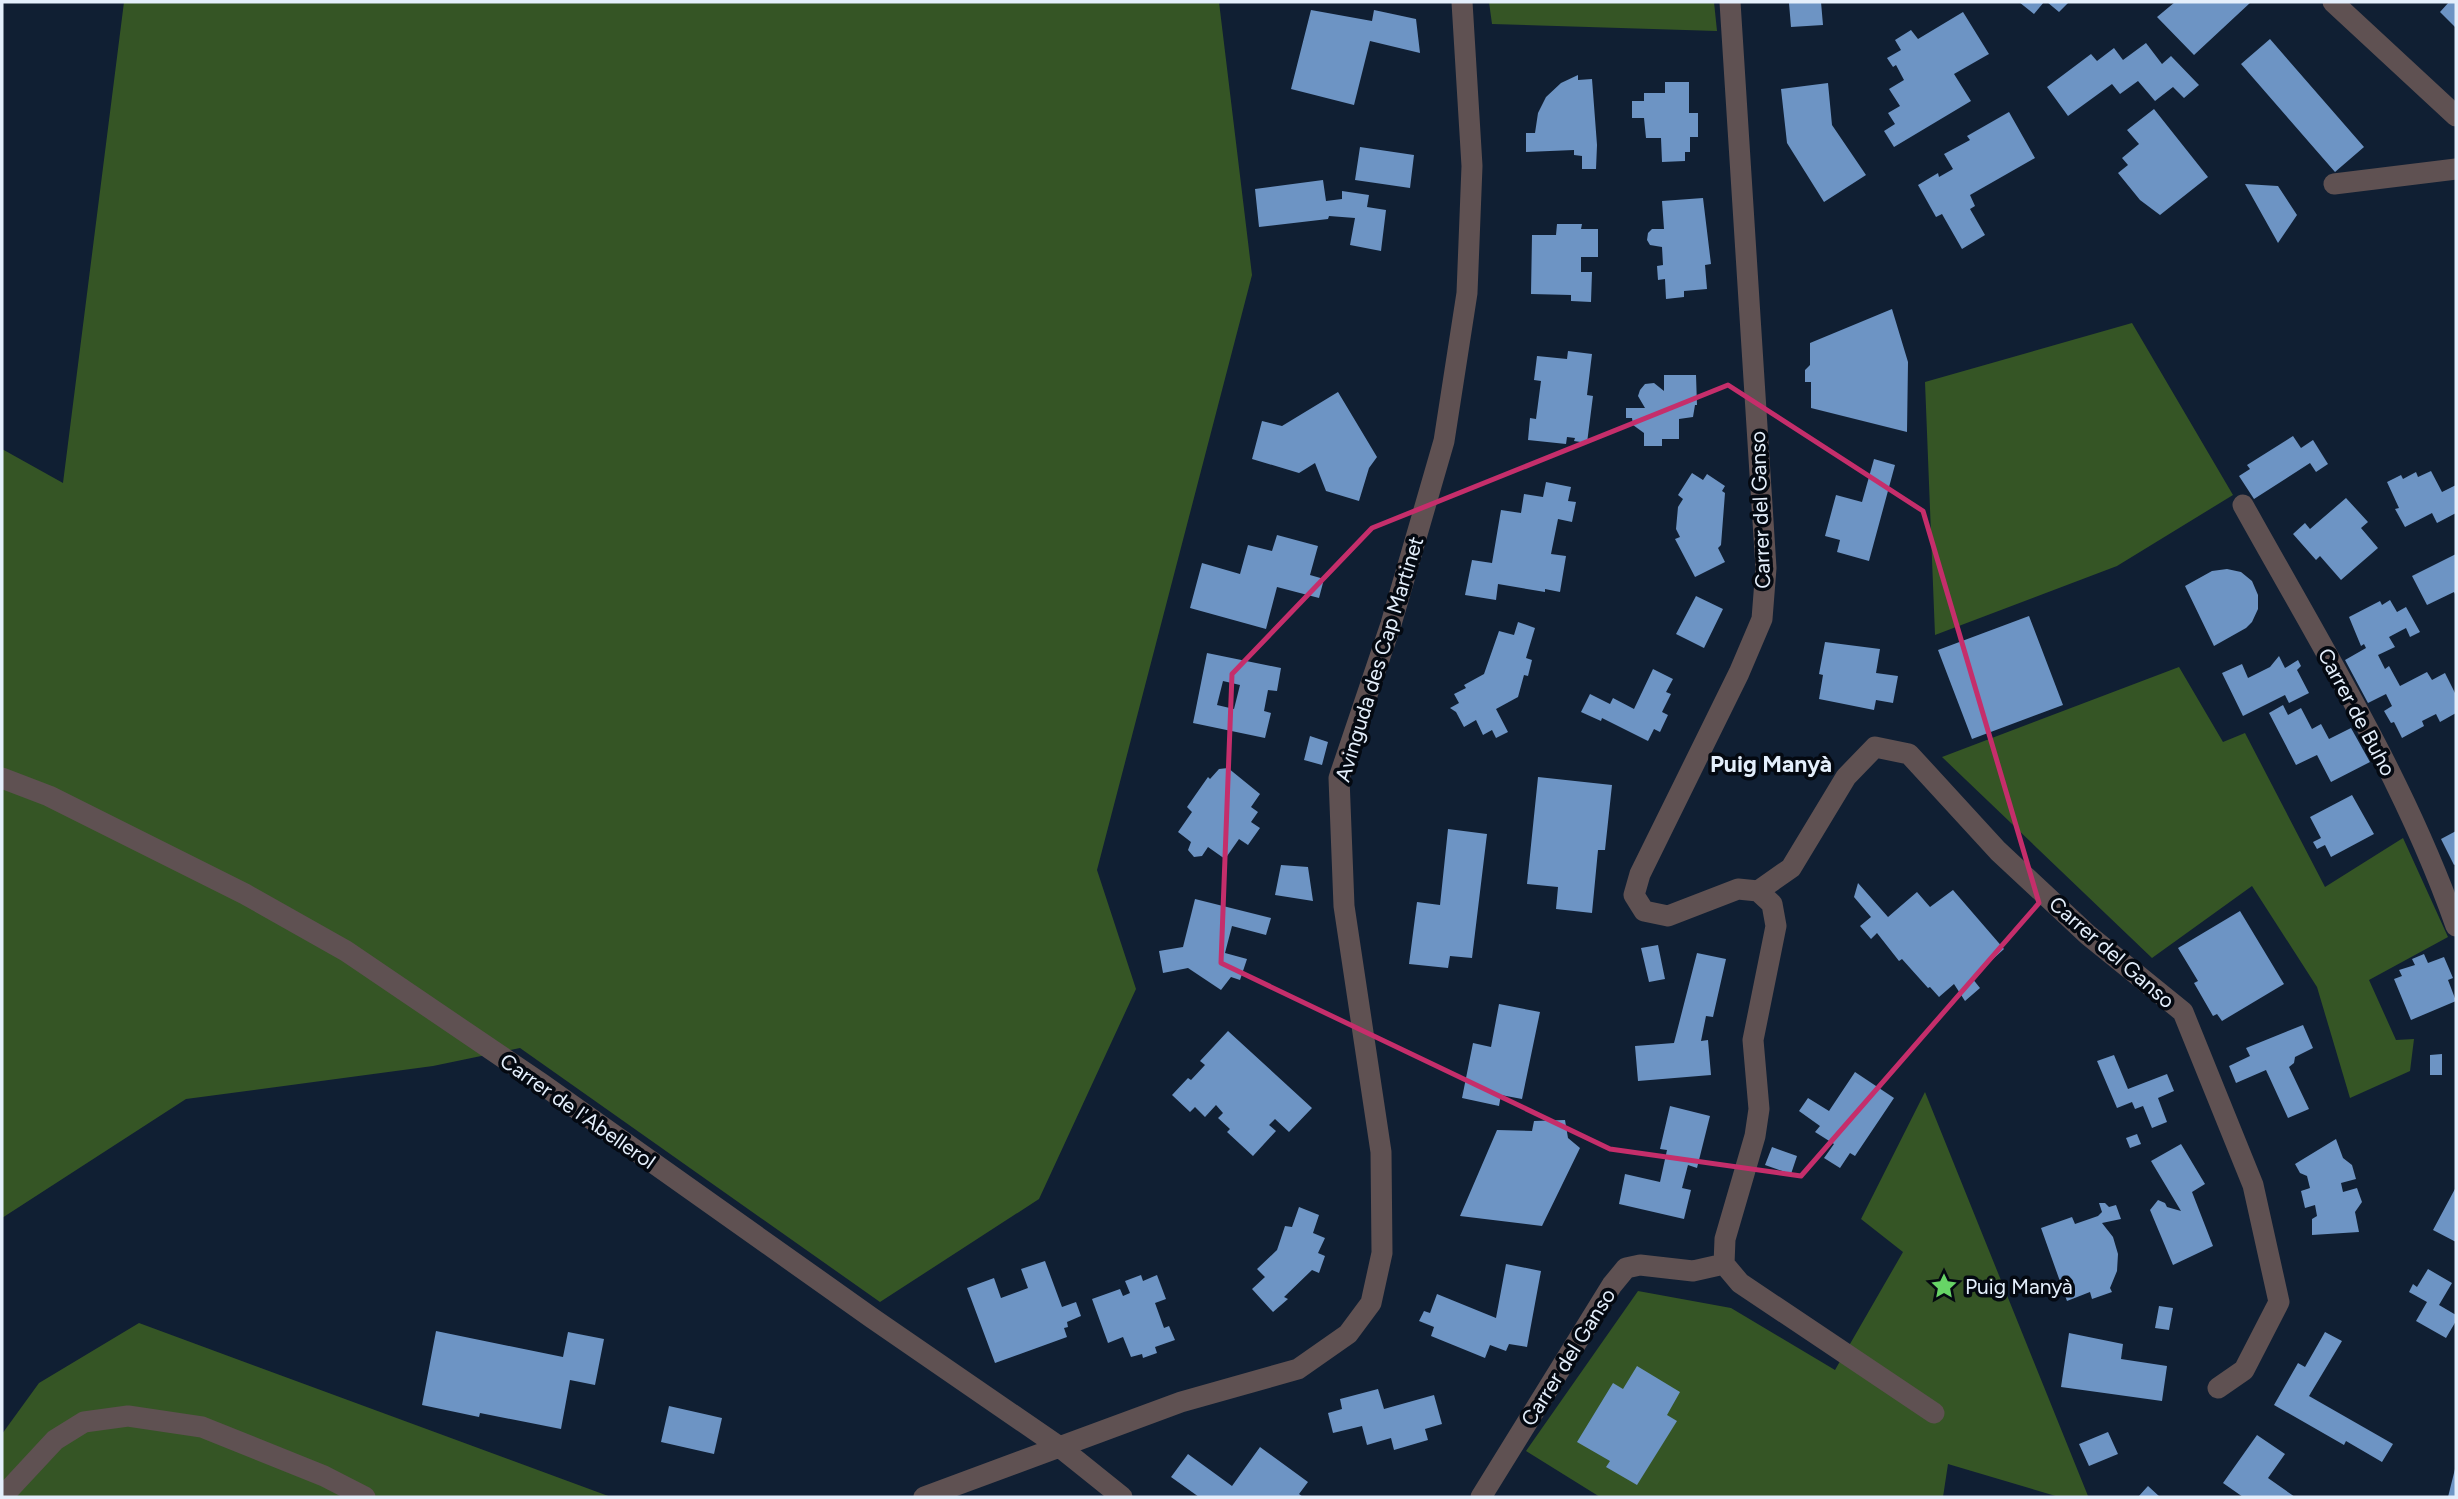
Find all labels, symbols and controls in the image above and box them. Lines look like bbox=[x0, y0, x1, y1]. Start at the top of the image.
street label: Carrer del Ganso bbox=[1745, 431, 1775, 589]
street label: Avinguda des Cap Martinet bbox=[1330, 533, 1428, 785]
street label: Carrer de Buho bbox=[2313, 644, 2401, 780]
district label: Puig Manyà bbox=[1710, 750, 1832, 778]
street label: Carrer del Ganso bbox=[2044, 891, 2180, 1013]
street label: Carrer de l'Abellerol bbox=[495, 1048, 661, 1174]
place icon: Puig Manyà bbox=[1929, 1271, 1959, 1301]
place label: Puig Manyà bbox=[1965, 1274, 2073, 1299]
street label: Carrer del Ganso bbox=[1516, 1283, 1620, 1431]

